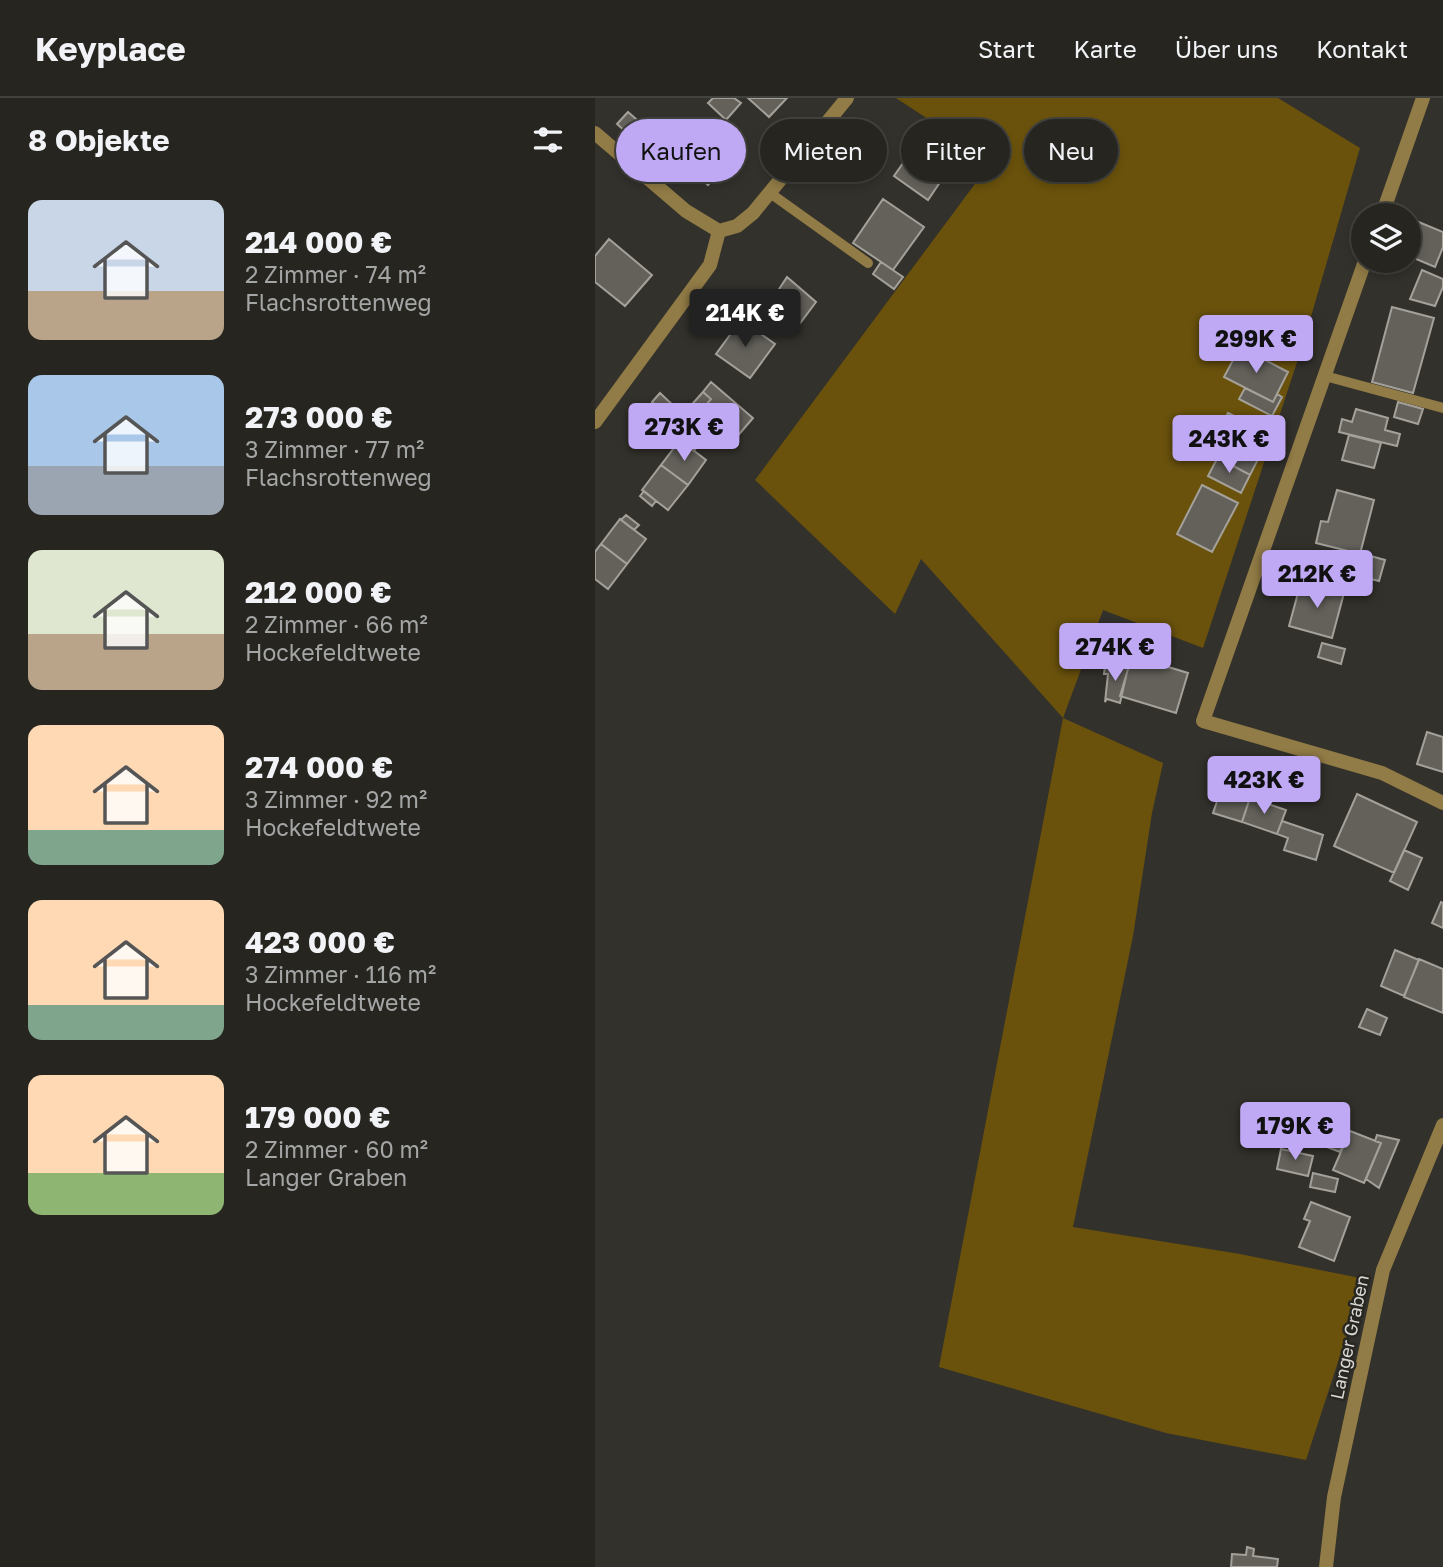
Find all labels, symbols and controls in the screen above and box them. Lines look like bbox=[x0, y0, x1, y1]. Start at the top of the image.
text: Keyplace bbox=[35, 29, 186, 68]
text: Start bbox=[978, 34, 1035, 63]
text: Karte bbox=[1073, 34, 1137, 63]
text: Über uns bbox=[1175, 34, 1278, 63]
text: Kontakt bbox=[1316, 34, 1408, 63]
chip: Kaufen bbox=[616, 119, 746, 182]
chip: Mieten bbox=[760, 119, 887, 182]
chip: Filter bbox=[901, 119, 1010, 182]
chip: Neu bbox=[1024, 119, 1118, 182]
icon: filters bbox=[529, 121, 567, 159]
text: 8 Objekte bbox=[28, 122, 170, 158]
map controls bbox=[1351, 203, 1421, 273]
button: layers bbox=[1351, 203, 1421, 273]
text: 214 000 € bbox=[245, 224, 392, 260]
icon: home bbox=[84, 228, 168, 312]
text: 2 Zimmer · 74 m² bbox=[245, 260, 426, 288]
text: Flachsrottenweg bbox=[245, 288, 432, 316]
pin: 214K € bbox=[688, 289, 802, 349]
text: 214K € bbox=[706, 298, 784, 326]
pin: 299K € bbox=[1199, 316, 1313, 375]
text: 299K € bbox=[1215, 324, 1297, 352]
text: 273 000 € bbox=[245, 399, 393, 435]
icon: home bbox=[84, 403, 168, 487]
pin: 273K € bbox=[627, 404, 741, 463]
text: 273K € bbox=[644, 412, 724, 440]
pin: 243K € bbox=[1172, 416, 1286, 475]
text: 243K € bbox=[1188, 424, 1270, 452]
text: 3 Zimmer · 77 m² bbox=[245, 435, 424, 463]
text: Flachsrottenweg bbox=[245, 463, 432, 491]
pin: 212K € bbox=[1260, 550, 1374, 610]
text: 212K € bbox=[1278, 559, 1356, 587]
text: 212 000 € bbox=[245, 574, 392, 610]
icon: home bbox=[84, 578, 168, 662]
text: 2 Zimmer · 66 m² bbox=[245, 610, 428, 638]
pin: 274K € bbox=[1058, 624, 1172, 683]
text: 274K € bbox=[1075, 632, 1155, 660]
text: Hockefeldtwete bbox=[245, 638, 421, 666]
text: 274 000 € bbox=[245, 749, 393, 785]
icon: home bbox=[84, 753, 168, 837]
pin: 423K € bbox=[1207, 756, 1321, 816]
text: 423K € bbox=[1223, 765, 1305, 793]
text: 3 Zimmer · 92 m² bbox=[245, 785, 427, 813]
text: Hockefeldtwete bbox=[245, 813, 421, 841]
text: 423 000 € bbox=[245, 924, 395, 960]
icon: home bbox=[84, 928, 168, 1012]
text: 3 Zimmer · 116 m² bbox=[245, 960, 436, 988]
text: Hockefeldtwete bbox=[245, 988, 421, 1016]
text: 179 000 € bbox=[245, 1099, 391, 1135]
pin: 179K € bbox=[1238, 1102, 1352, 1162]
icon: home bbox=[84, 1103, 168, 1187]
text: 179K € bbox=[1256, 1111, 1334, 1139]
text: 2 Zimmer · 60 m² bbox=[245, 1135, 428, 1163]
text: Langer Graben bbox=[245, 1163, 407, 1191]
street label: Langer Graben bbox=[1325, 1273, 1373, 1401]

